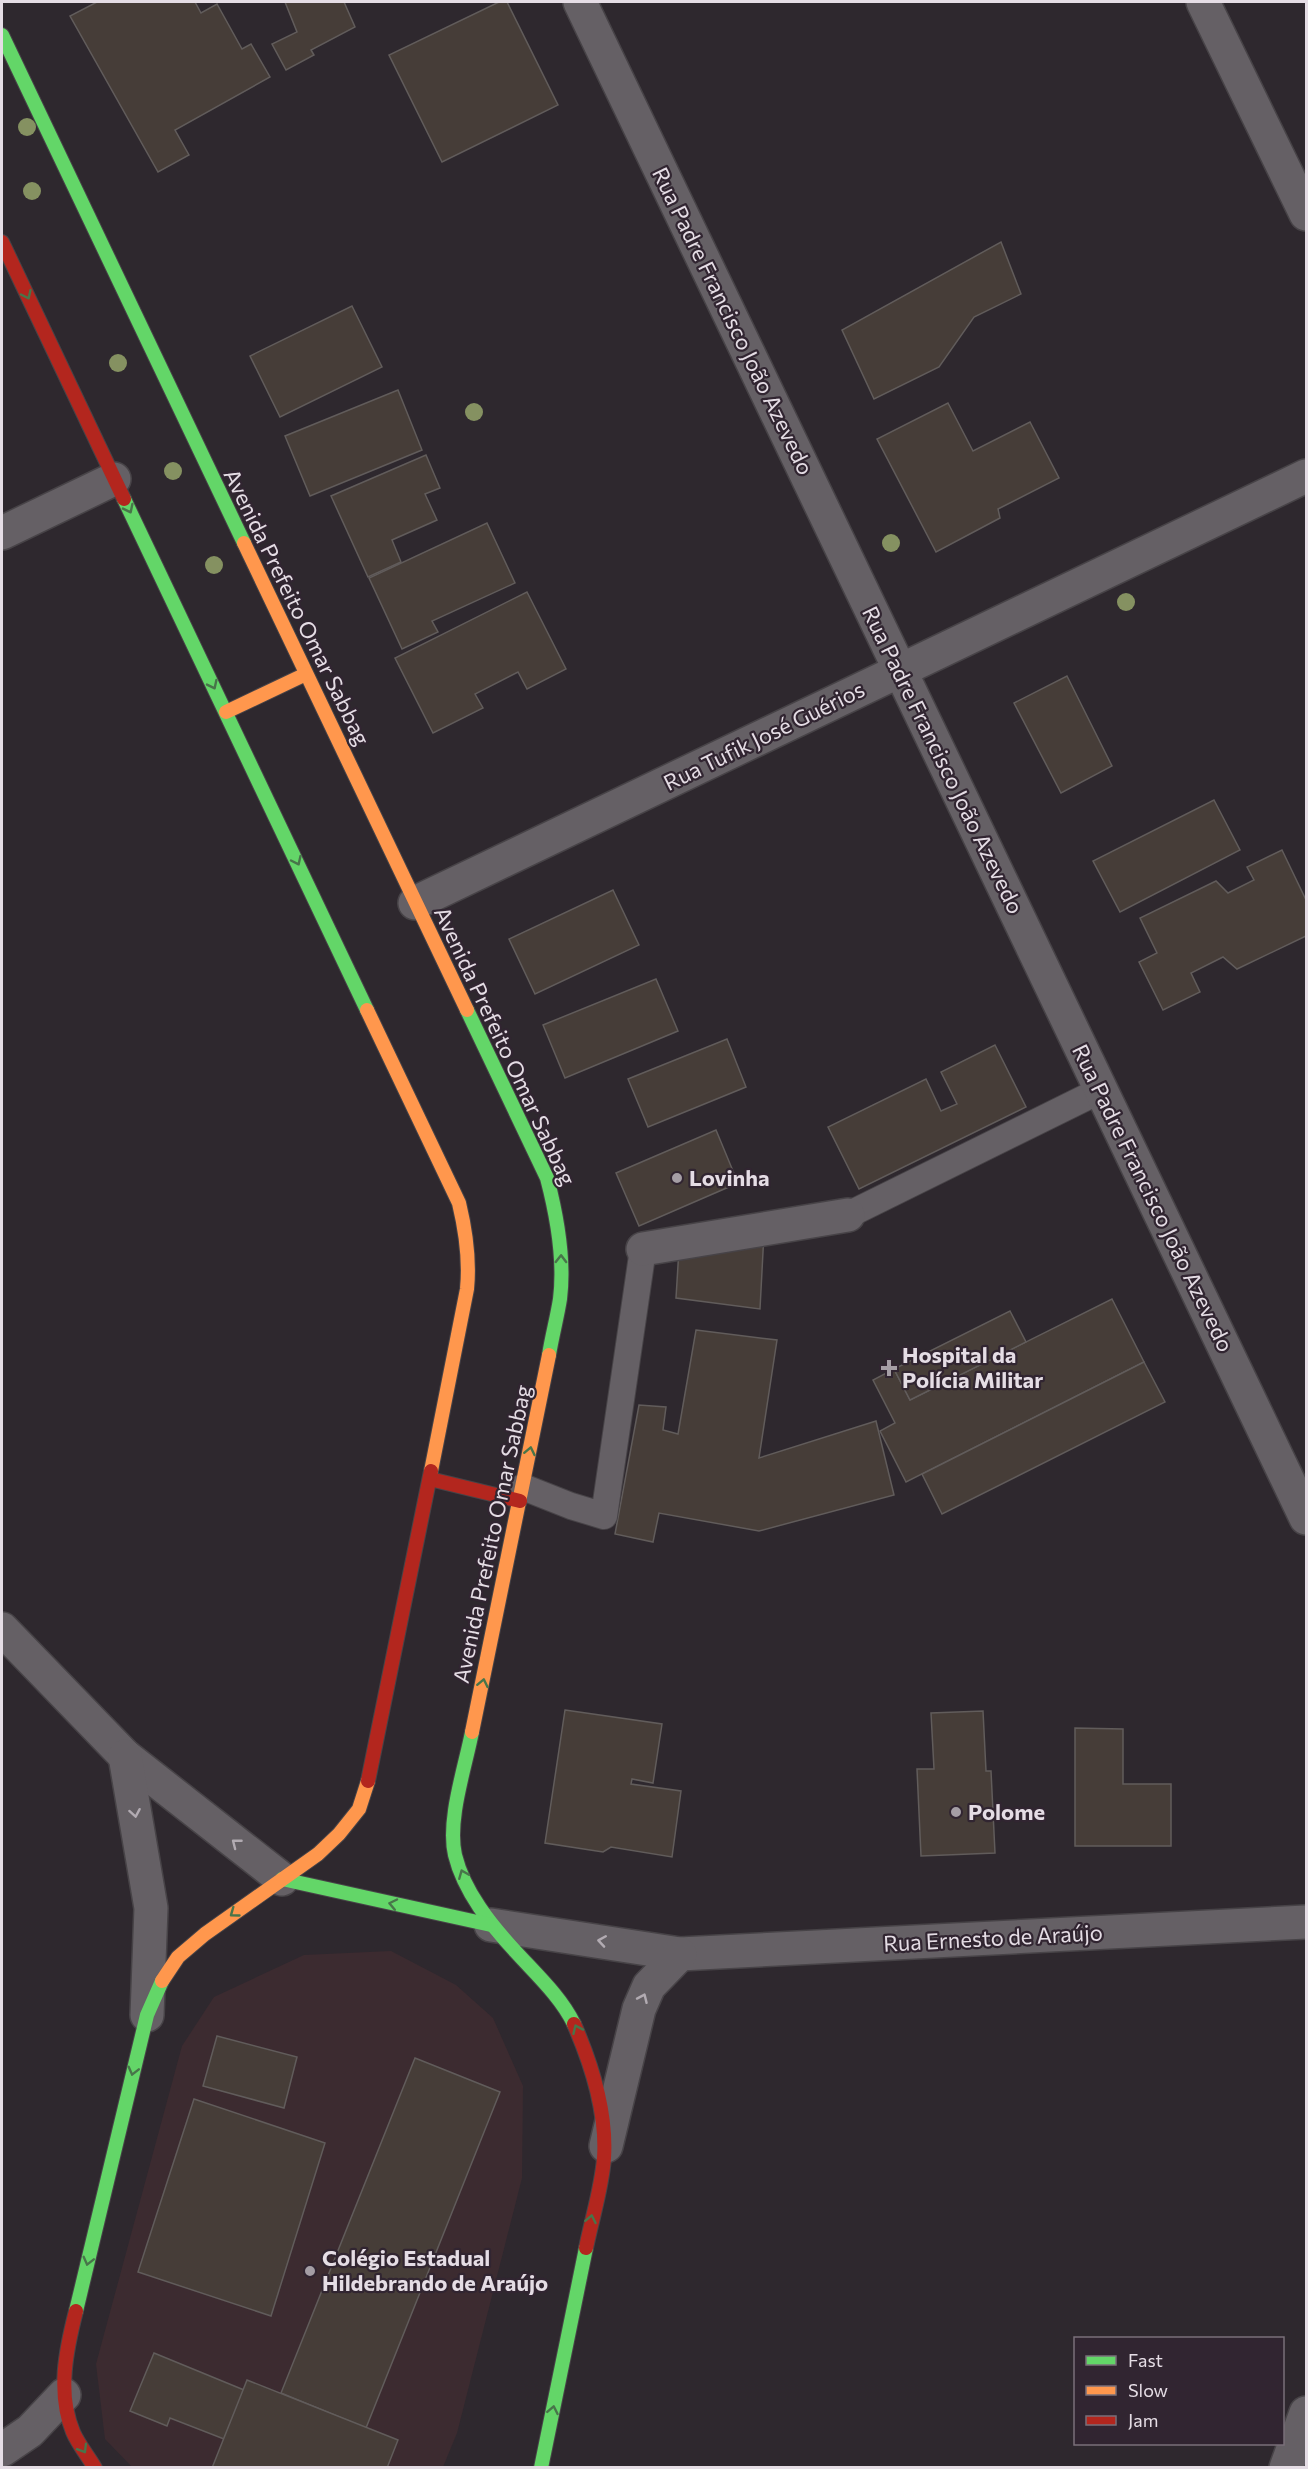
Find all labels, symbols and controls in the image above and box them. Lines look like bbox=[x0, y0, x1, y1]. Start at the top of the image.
street label: Rua Padre Francisco João Azevedo bbox=[647, 163, 820, 479]
one-way arrow bbox=[19, 289, 31, 300]
street label: Avenida Prefeito Omar Sabbag bbox=[219, 464, 376, 750]
one-way arrow bbox=[121, 502, 133, 513]
street label: Rua Padre Francisco João Azevedo bbox=[857, 602, 1030, 918]
street label: Rua Tufik José Guérios bbox=[659, 675, 869, 796]
one-way arrow bbox=[205, 678, 217, 689]
one-way arrow bbox=[289, 854, 301, 865]
street label: Avenida Prefeito Omar Sabbag bbox=[429, 902, 582, 1189]
street label: Rua Padre Francisco João Azevedo bbox=[1067, 1040, 1240, 1356]
place label: Lovinha bbox=[689, 1164, 770, 1191]
marker: Lovinha bbox=[670, 1171, 684, 1185]
one-way arrow bbox=[555, 1254, 567, 1263]
place label: Hospital da Polícia Militar bbox=[902, 1341, 1043, 1393]
marker: Hospital da Polícia Militar bbox=[880, 1359, 898, 1377]
street label: Avenida Prefeito Omar Sabbag bbox=[447, 1382, 536, 1686]
one-way arrow bbox=[523, 1446, 536, 1456]
one-way arrow bbox=[476, 1678, 489, 1688]
place label: Polome bbox=[968, 1798, 1045, 1825]
marker: Polome bbox=[949, 1805, 963, 1819]
one-way arrow bbox=[128, 1808, 141, 1818]
one-way arrow bbox=[232, 1840, 243, 1851]
one-way arrow bbox=[458, 1869, 470, 1880]
one-way arrow bbox=[388, 1898, 398, 1911]
one-way arrow bbox=[229, 1906, 240, 1917]
street label: Rua Ernesto de Araújo bbox=[883, 1918, 1103, 1957]
one-way arrow bbox=[597, 1936, 607, 1948]
one-way arrow bbox=[636, 1994, 648, 2005]
one-way arrow bbox=[572, 2025, 584, 2036]
one-way arrow bbox=[128, 2066, 141, 2076]
one-way arrow bbox=[584, 2214, 597, 2224]
place label: Colégio Estadual Hildebrando de Araújo bbox=[322, 2244, 548, 2296]
one-way arrow bbox=[82, 2255, 95, 2265]
marker: Colégio Estadual Hildebrando de Araújo bbox=[303, 2264, 317, 2278]
legend bbox=[1074, 2337, 1284, 2445]
text: Fast bbox=[1128, 2349, 1163, 2371]
text: Slow bbox=[1128, 2379, 1168, 2401]
one-way arrow bbox=[546, 2405, 559, 2415]
text: Jam bbox=[1128, 2409, 1158, 2431]
one-way arrow bbox=[75, 2443, 87, 2453]

